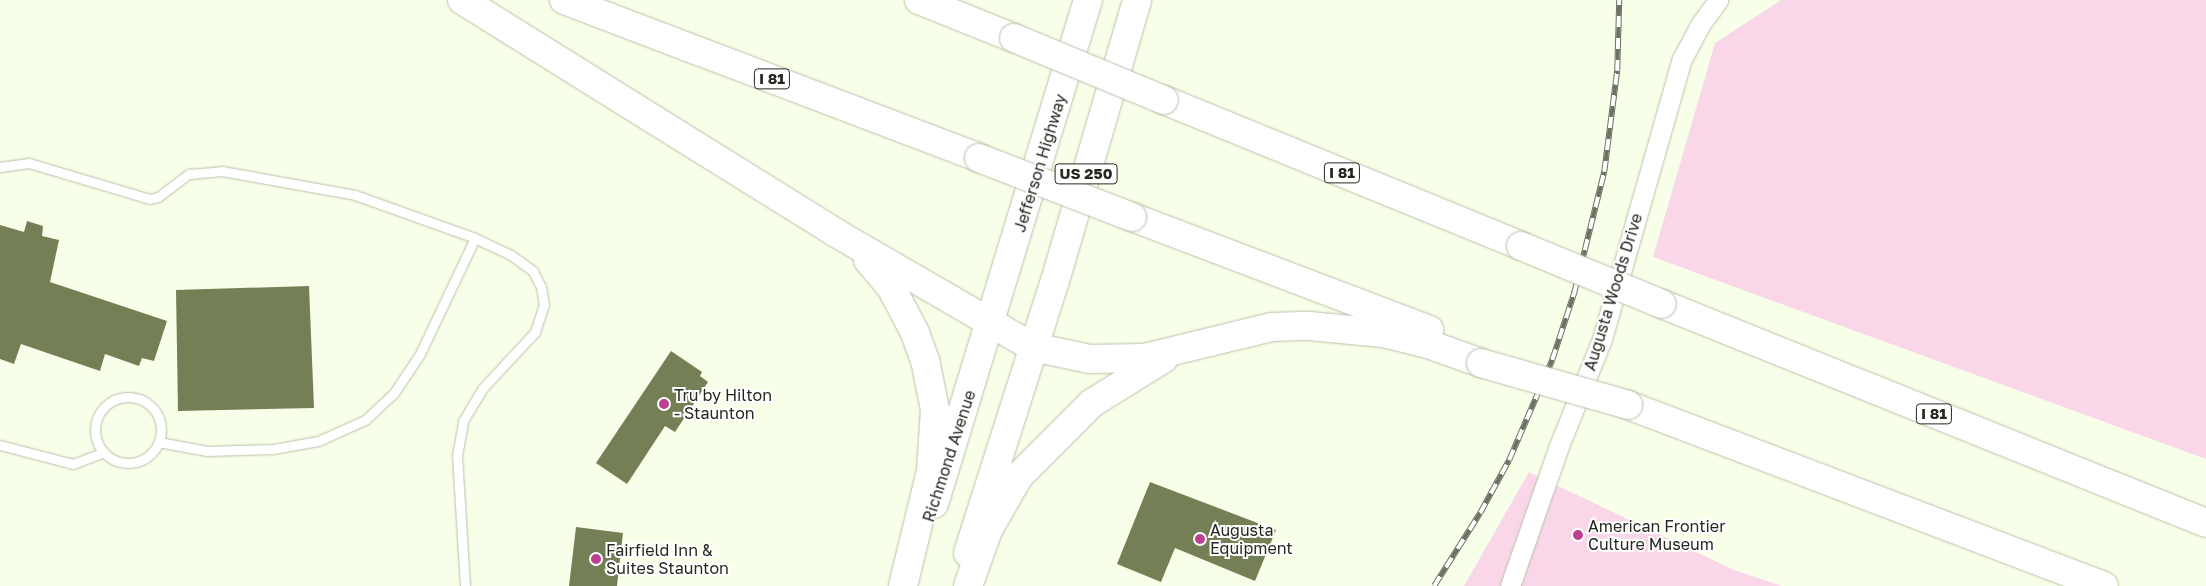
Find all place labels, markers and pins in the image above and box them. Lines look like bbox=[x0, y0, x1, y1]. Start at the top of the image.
place label: Tru by Hilton - Staunton bbox=[674, 385, 772, 423]
marker: Tru by Hilton - Staunton bbox=[658, 398, 670, 410]
place label: American Frontier Culture Museum bbox=[1588, 516, 1725, 554]
place label: Augusta Equipment bbox=[1210, 520, 1293, 558]
marker: American Frontier Culture Museum bbox=[1572, 529, 1584, 541]
marker: Augusta Equipment bbox=[1194, 533, 1206, 545]
place label: Fairfield Inn & Suites Staunton bbox=[606, 540, 729, 578]
marker: Fairfield Inn & Suites Staunton bbox=[590, 553, 602, 565]

